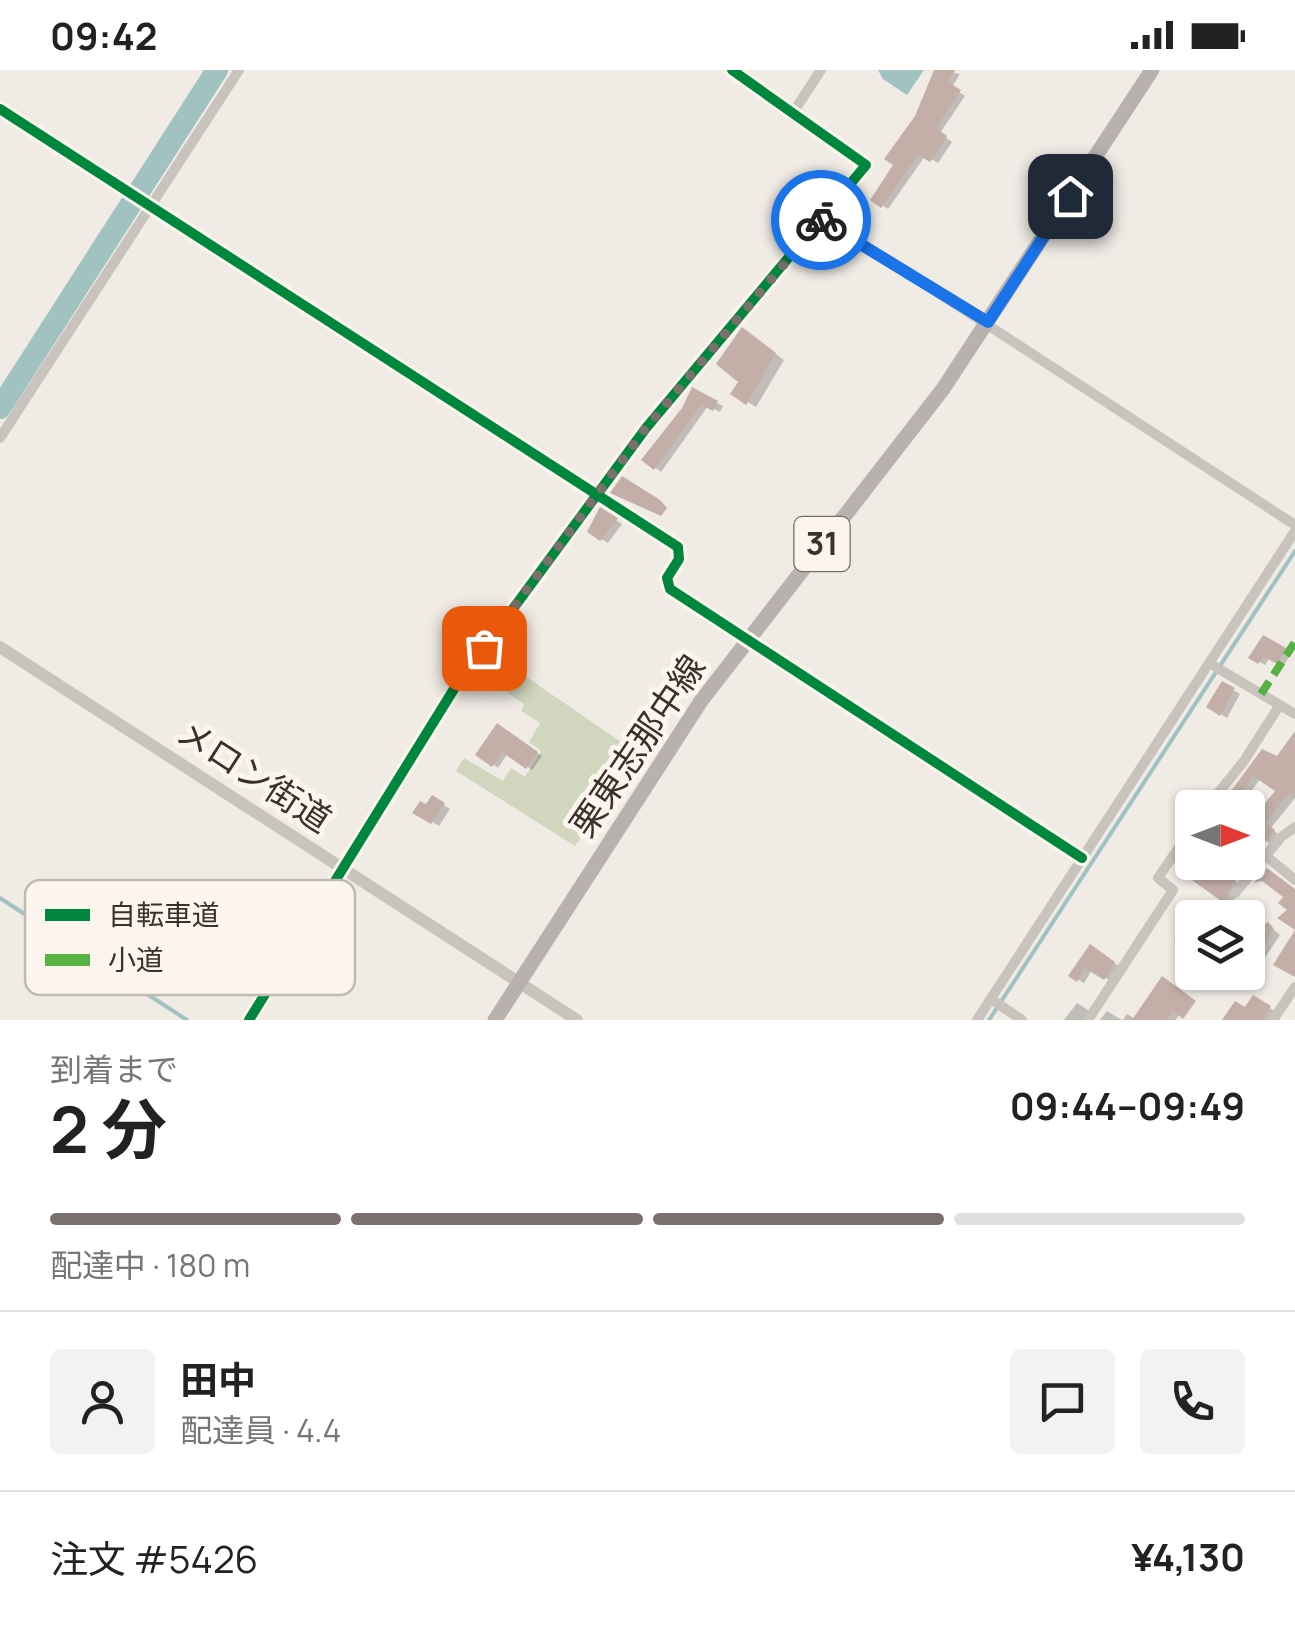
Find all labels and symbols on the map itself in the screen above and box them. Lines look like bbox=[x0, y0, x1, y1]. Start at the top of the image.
pin bbox=[1028, 154, 1113, 239]
courier bbox=[771, 170, 871, 270]
road number: 31 bbox=[794, 517, 850, 571]
pin bbox=[442, 606, 527, 691]
street label: 栗東志那中線 bbox=[559, 645, 716, 846]
street label: メロン街道 bbox=[168, 707, 341, 843]
north arrow bbox=[1175, 790, 1265, 880]
legend bbox=[25, 880, 355, 995]
text: 自転車道 bbox=[108, 895, 220, 933]
text: 小道 bbox=[108, 940, 164, 978]

